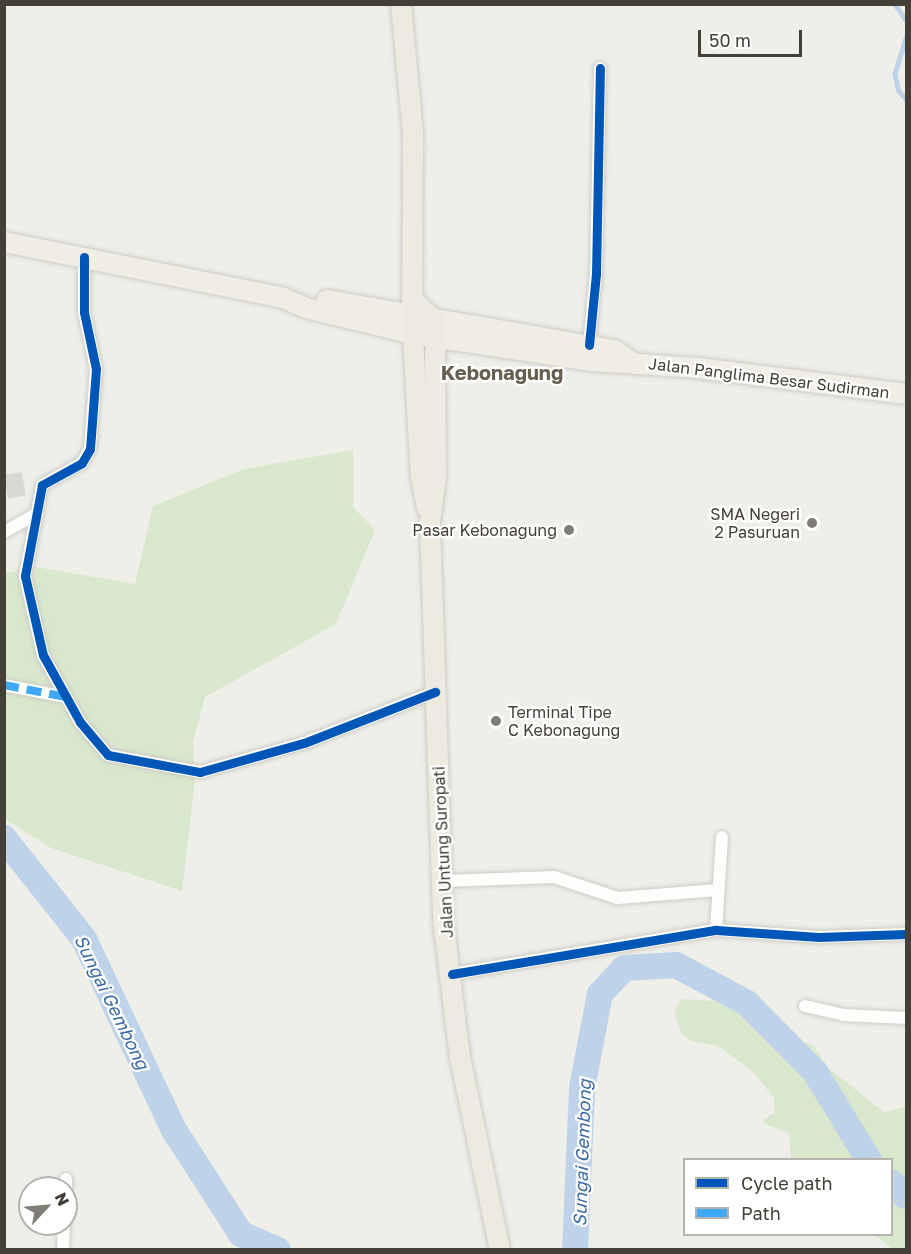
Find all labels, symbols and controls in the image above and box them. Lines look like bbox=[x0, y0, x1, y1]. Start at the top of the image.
scale bar bbox=[701, 18, 804, 56]
text: 50 m bbox=[709, 29, 751, 51]
street label: Jalan Panglima Besar Sudirman bbox=[647, 354, 891, 402]
district label: Kebonagung bbox=[441, 360, 563, 384]
place label: SMA Negeri 2 Pasuruan bbox=[710, 504, 800, 542]
marker: SMA Negeri 2 Pasuruan bbox=[805, 516, 819, 530]
place label: Pasar Kebonagung bbox=[412, 520, 557, 540]
marker: Pasar Kebonagung bbox=[562, 523, 576, 537]
place label: Terminal Tipe C Kebonagung bbox=[508, 702, 620, 740]
marker: Terminal Tipe C Kebonagung bbox=[489, 714, 503, 728]
street label: Jalan Untung Suropati bbox=[429, 766, 457, 938]
water label: Sungai Gembong bbox=[70, 931, 154, 1073]
water label: Sungai Gembong bbox=[569, 1079, 595, 1227]
legend bbox=[683, 1158, 893, 1236]
text: Cycle path bbox=[741, 1172, 833, 1194]
north arrow bbox=[18, 1176, 78, 1236]
text: N bbox=[51, 1189, 74, 1209]
text: Path bbox=[741, 1202, 781, 1224]

